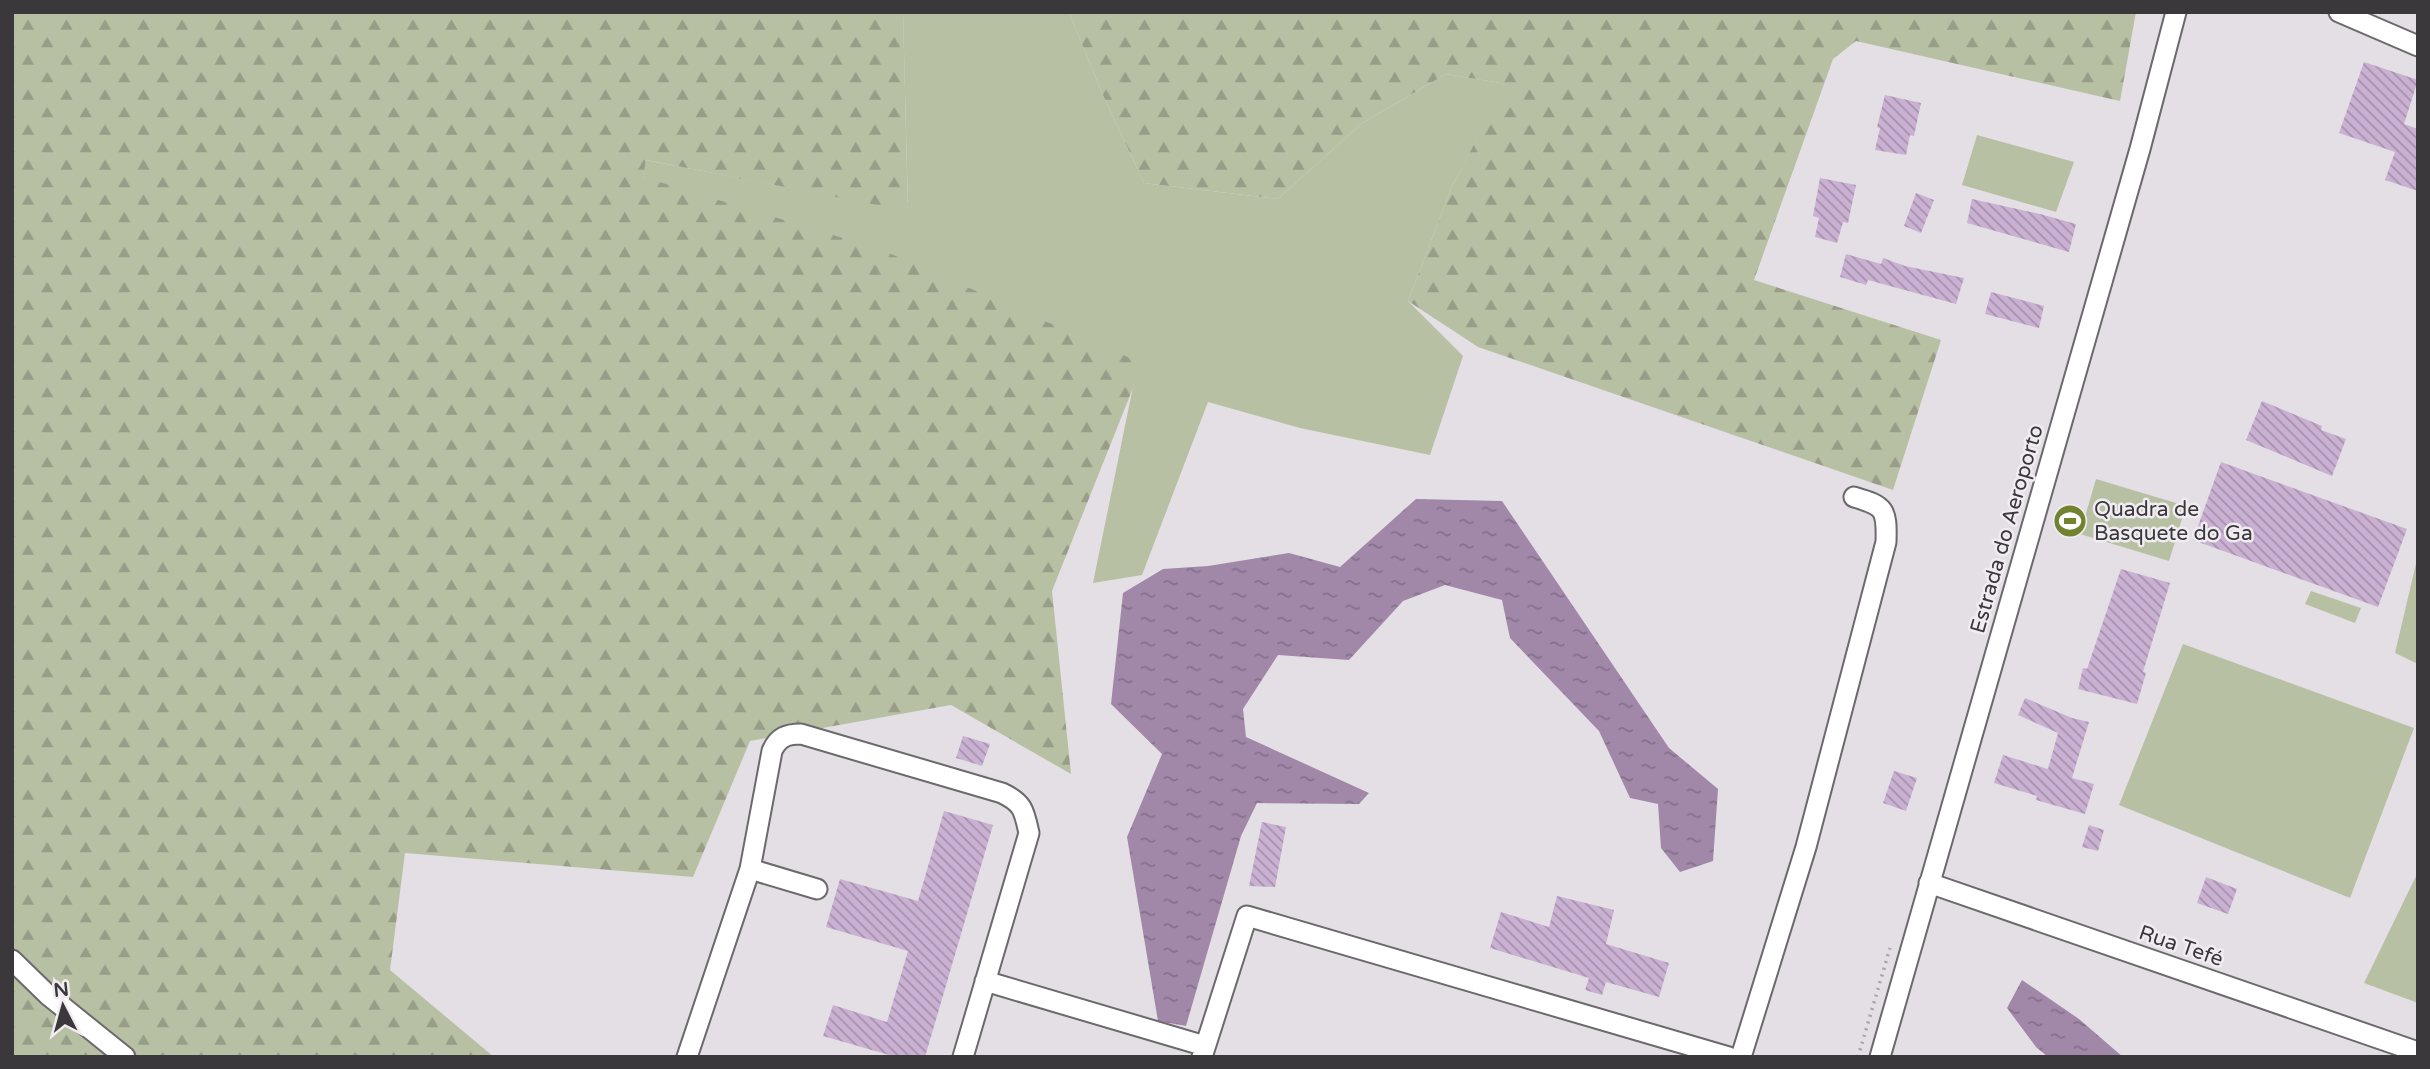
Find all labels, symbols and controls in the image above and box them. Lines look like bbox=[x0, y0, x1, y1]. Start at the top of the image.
street label: Estrada do Aeroporto bbox=[1965, 422, 2049, 636]
place label: Quadra de Basquete do Ga bbox=[2094, 497, 2253, 546]
sports icon: Quadra de Basquete do Ga bbox=[2051, 502, 2089, 540]
street label: Rua Tefé bbox=[2135, 920, 2227, 972]
north arrow bbox=[28, 971, 98, 1041]
text: N bbox=[53, 978, 70, 1002]

